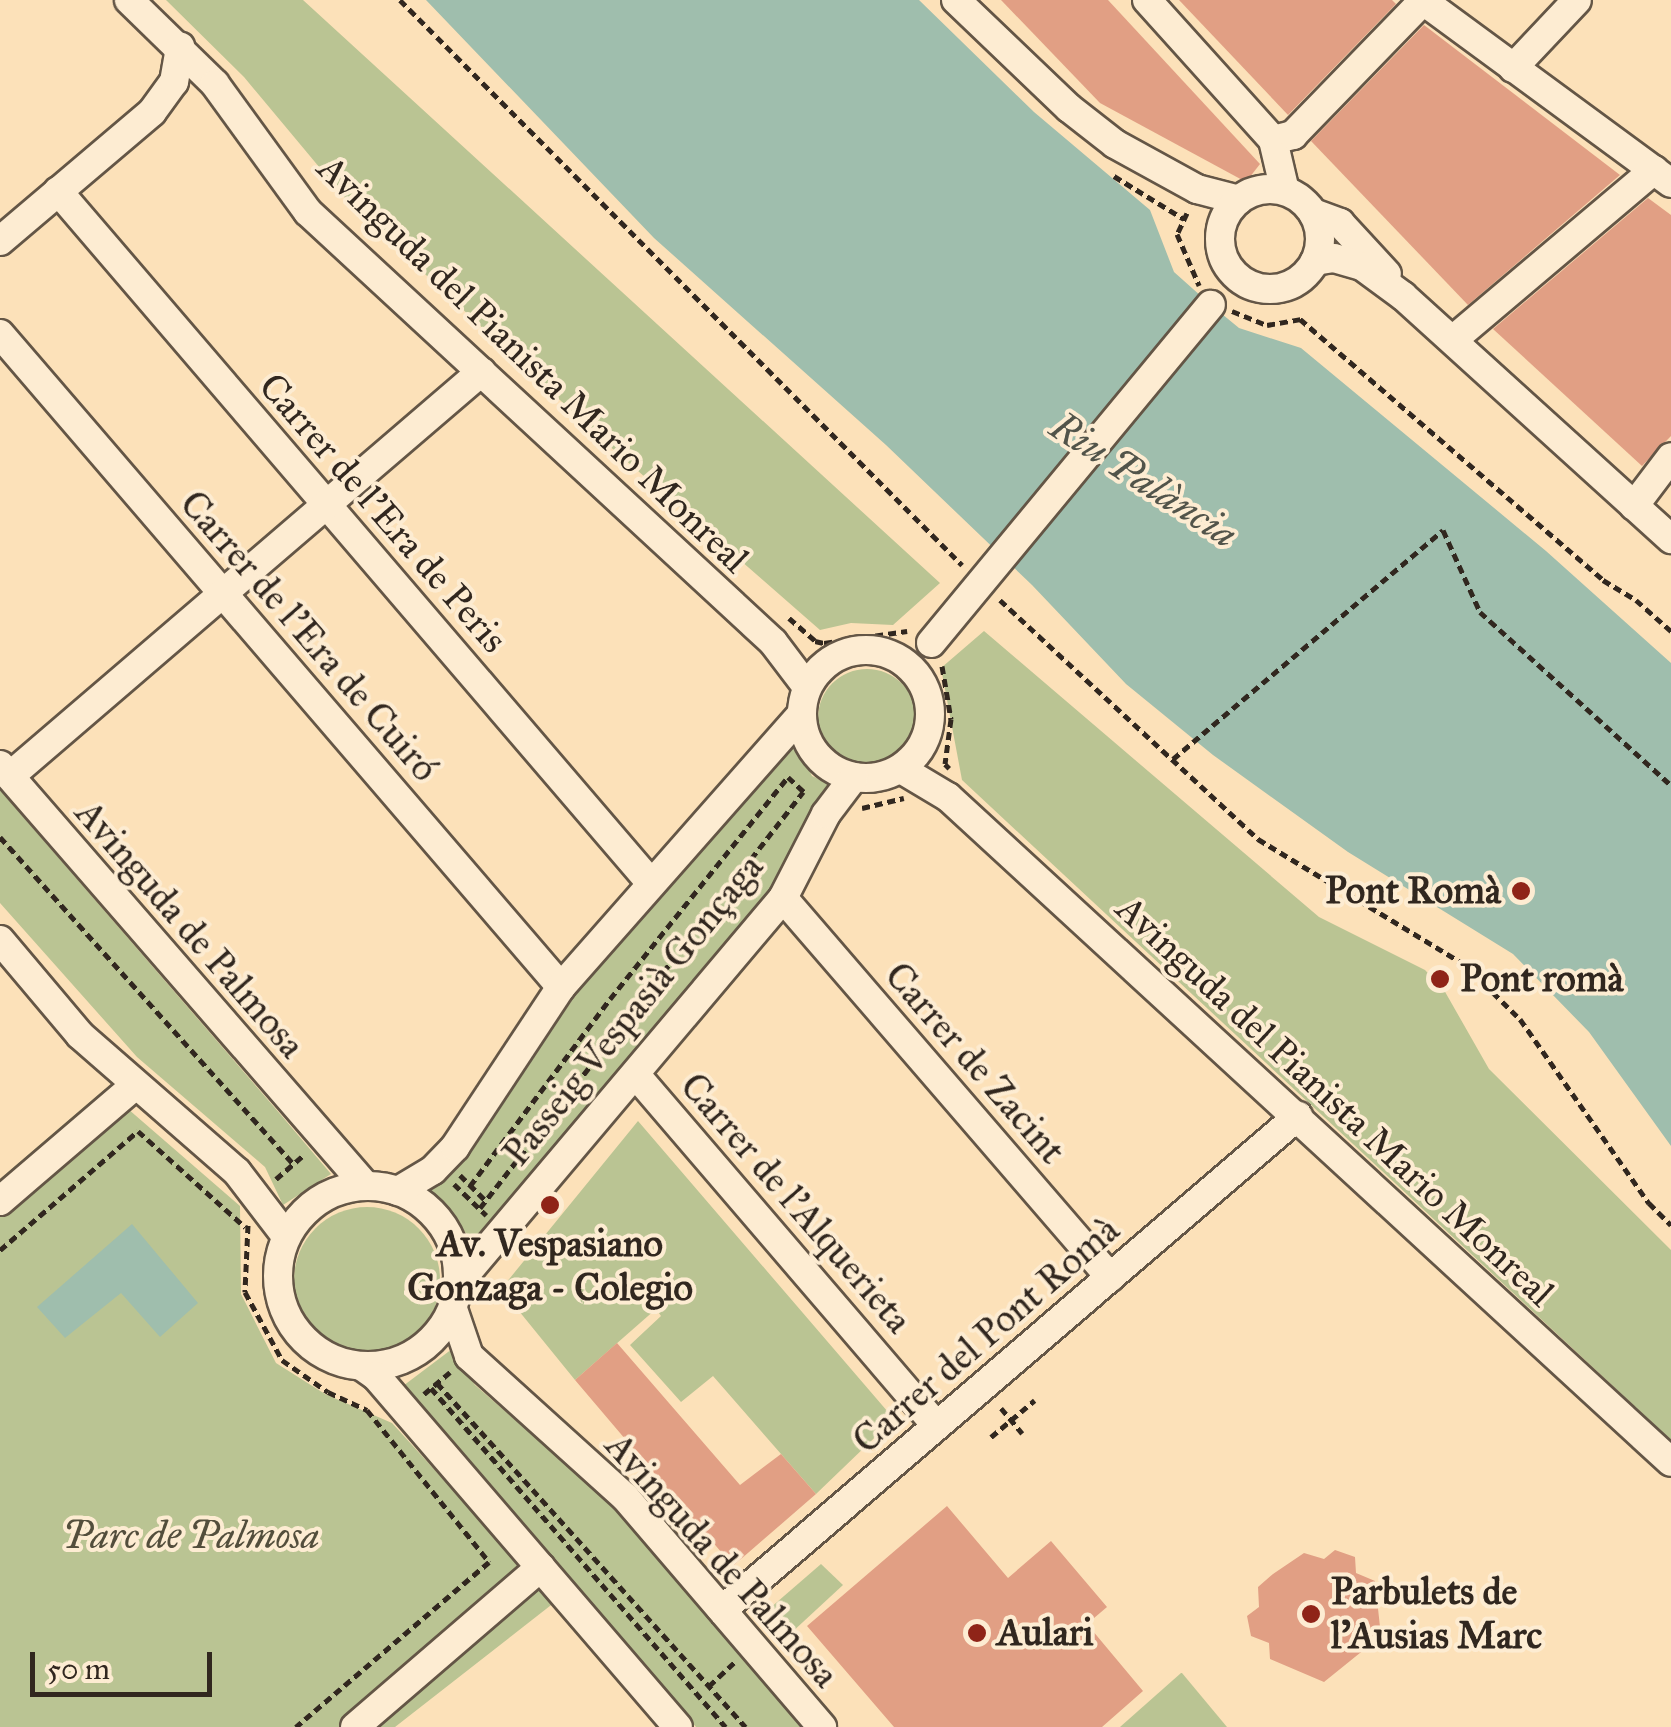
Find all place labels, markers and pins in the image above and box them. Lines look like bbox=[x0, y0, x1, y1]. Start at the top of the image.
place label: Pont Romà bbox=[1325, 868, 1501, 914]
marker: Pont Romà bbox=[1510, 880, 1532, 902]
place label: Pont romà bbox=[1460, 956, 1624, 1002]
marker: Pont romà bbox=[1429, 968, 1451, 990]
marker: Av. Vespasiano Gonzaga - Colegio bbox=[539, 1194, 561, 1216]
place label: Av. Vespasiano Gonzaga - Colegio bbox=[407, 1221, 693, 1310]
place label: Parbulets de l'Ausias Marc bbox=[1331, 1569, 1542, 1658]
marker: Parbulets de l'Ausias Marc bbox=[1300, 1603, 1322, 1625]
place label: Aulari bbox=[997, 1610, 1093, 1656]
marker: Aulari bbox=[966, 1622, 988, 1644]

